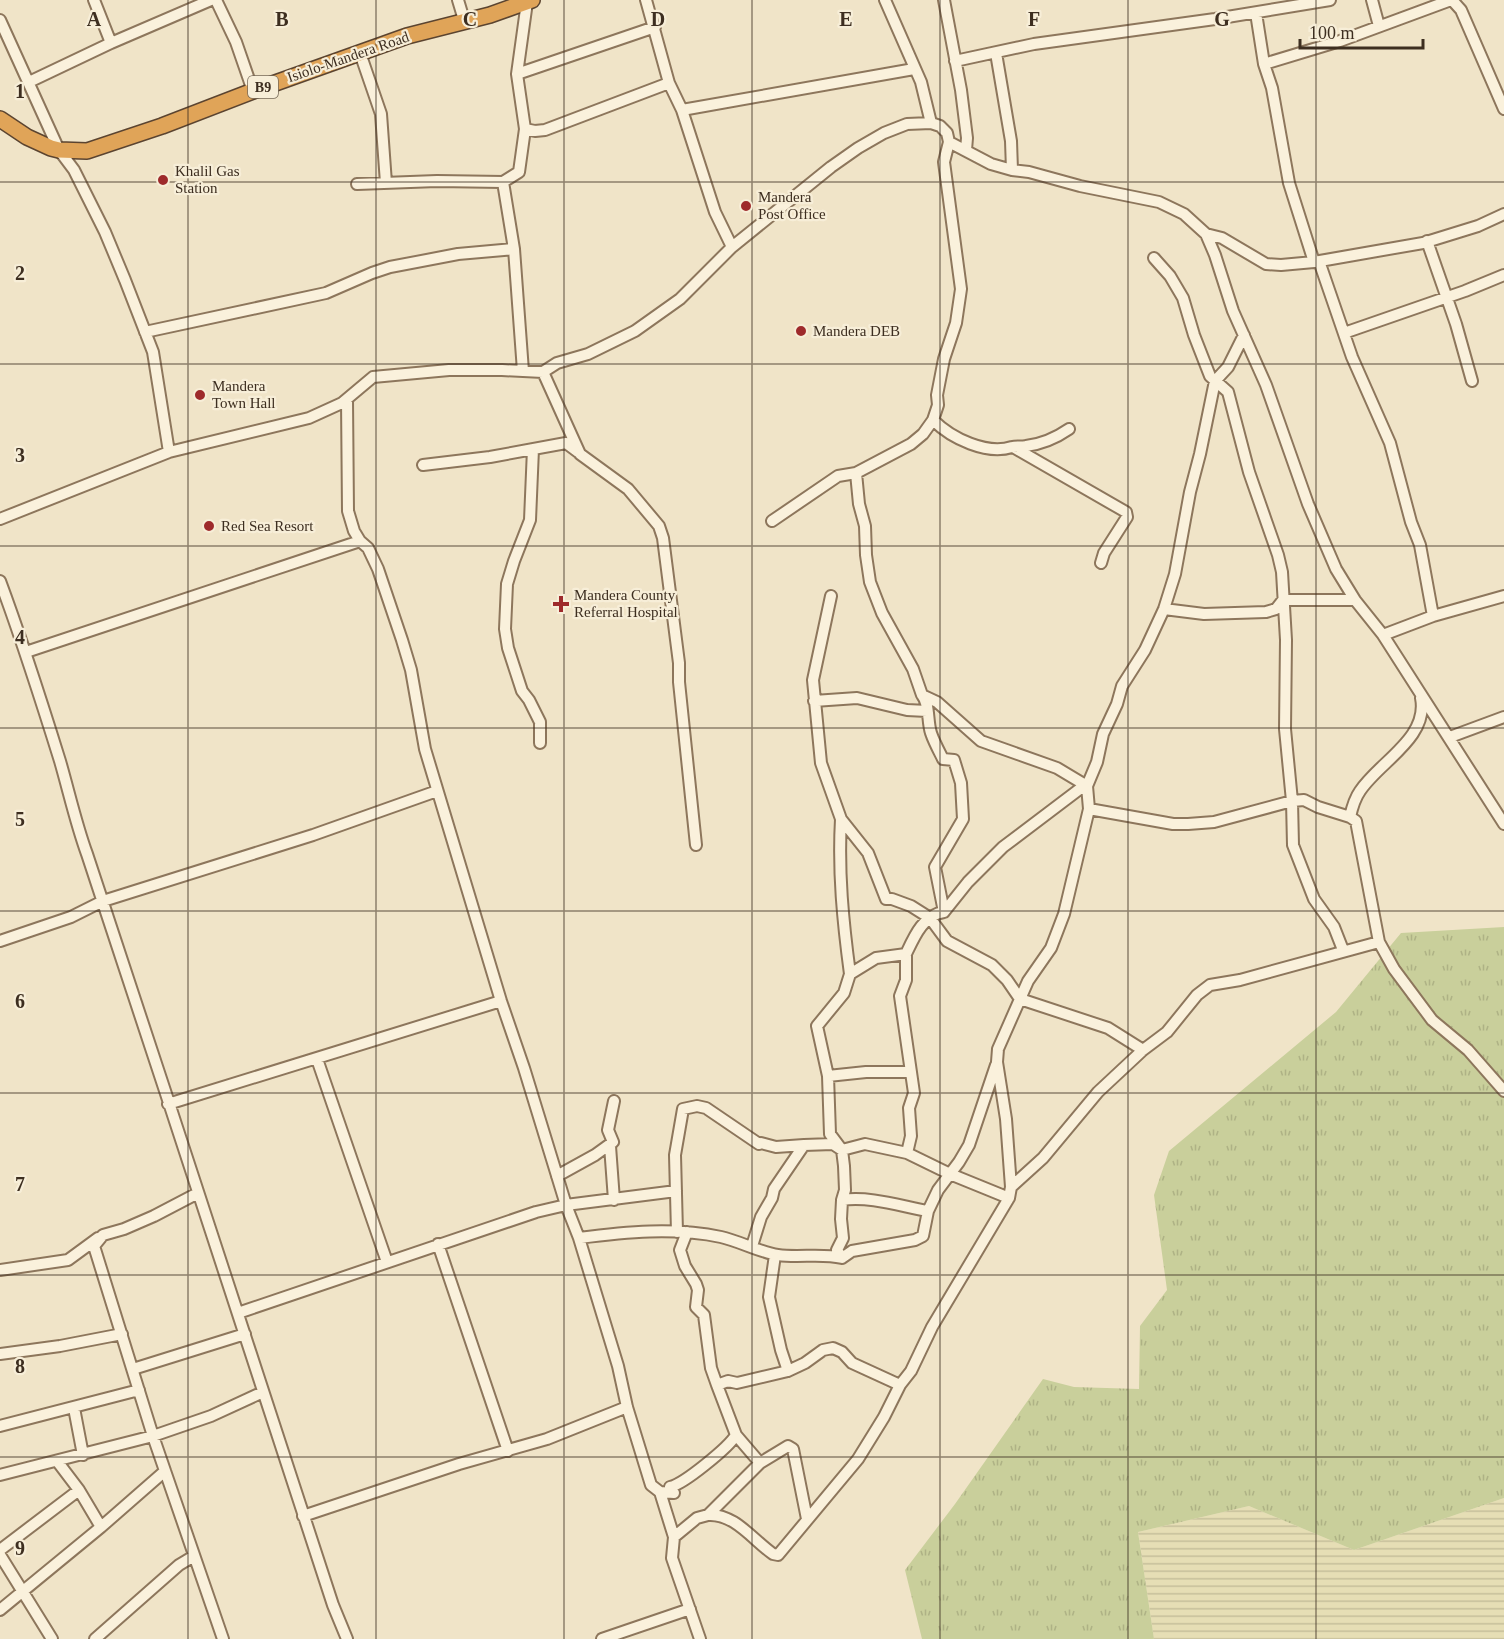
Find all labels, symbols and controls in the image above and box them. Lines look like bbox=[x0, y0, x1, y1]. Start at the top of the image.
text: A bbox=[87, 8, 102, 30]
text: B bbox=[275, 8, 289, 30]
text: C bbox=[463, 8, 477, 30]
text: D bbox=[651, 8, 665, 30]
text: E bbox=[839, 8, 853, 30]
text: F bbox=[1028, 8, 1040, 30]
text: G bbox=[1214, 8, 1230, 30]
scale bar bbox=[1300, 12, 1423, 50]
text: 100 m bbox=[1309, 23, 1355, 43]
street label: Isiolo-Mandera Road bbox=[285, 28, 412, 85]
road number: B9 bbox=[248, 76, 278, 98]
text: 1 bbox=[15, 80, 25, 102]
place label: Khalil Gas Station bbox=[175, 163, 240, 196]
marker: Khalil Gas Station bbox=[156, 173, 170, 187]
place label: Mandera Post Office bbox=[758, 189, 826, 222]
marker: Mandera Post Office bbox=[739, 199, 753, 213]
text: 2 bbox=[15, 262, 25, 284]
place label: Mandera DEB bbox=[813, 323, 900, 339]
marker: Mandera DEB bbox=[794, 324, 808, 338]
place label: Mandera Town Hall bbox=[212, 378, 276, 411]
marker: Mandera Town Hall bbox=[193, 388, 207, 402]
text: 3 bbox=[15, 444, 25, 466]
place label: Red Sea Resort bbox=[221, 518, 314, 534]
marker: Red Sea Resort bbox=[202, 519, 216, 533]
place label: Mandera County Referral Hospital bbox=[574, 587, 678, 620]
marker: Mandera County Referral Hospital bbox=[552, 595, 570, 613]
text: 4 bbox=[15, 626, 25, 648]
text: 5 bbox=[15, 808, 25, 830]
text: 6 bbox=[15, 990, 25, 1012]
text: 7 bbox=[15, 1173, 25, 1195]
text: 8 bbox=[15, 1355, 25, 1377]
text: 9 bbox=[15, 1537, 25, 1559]

